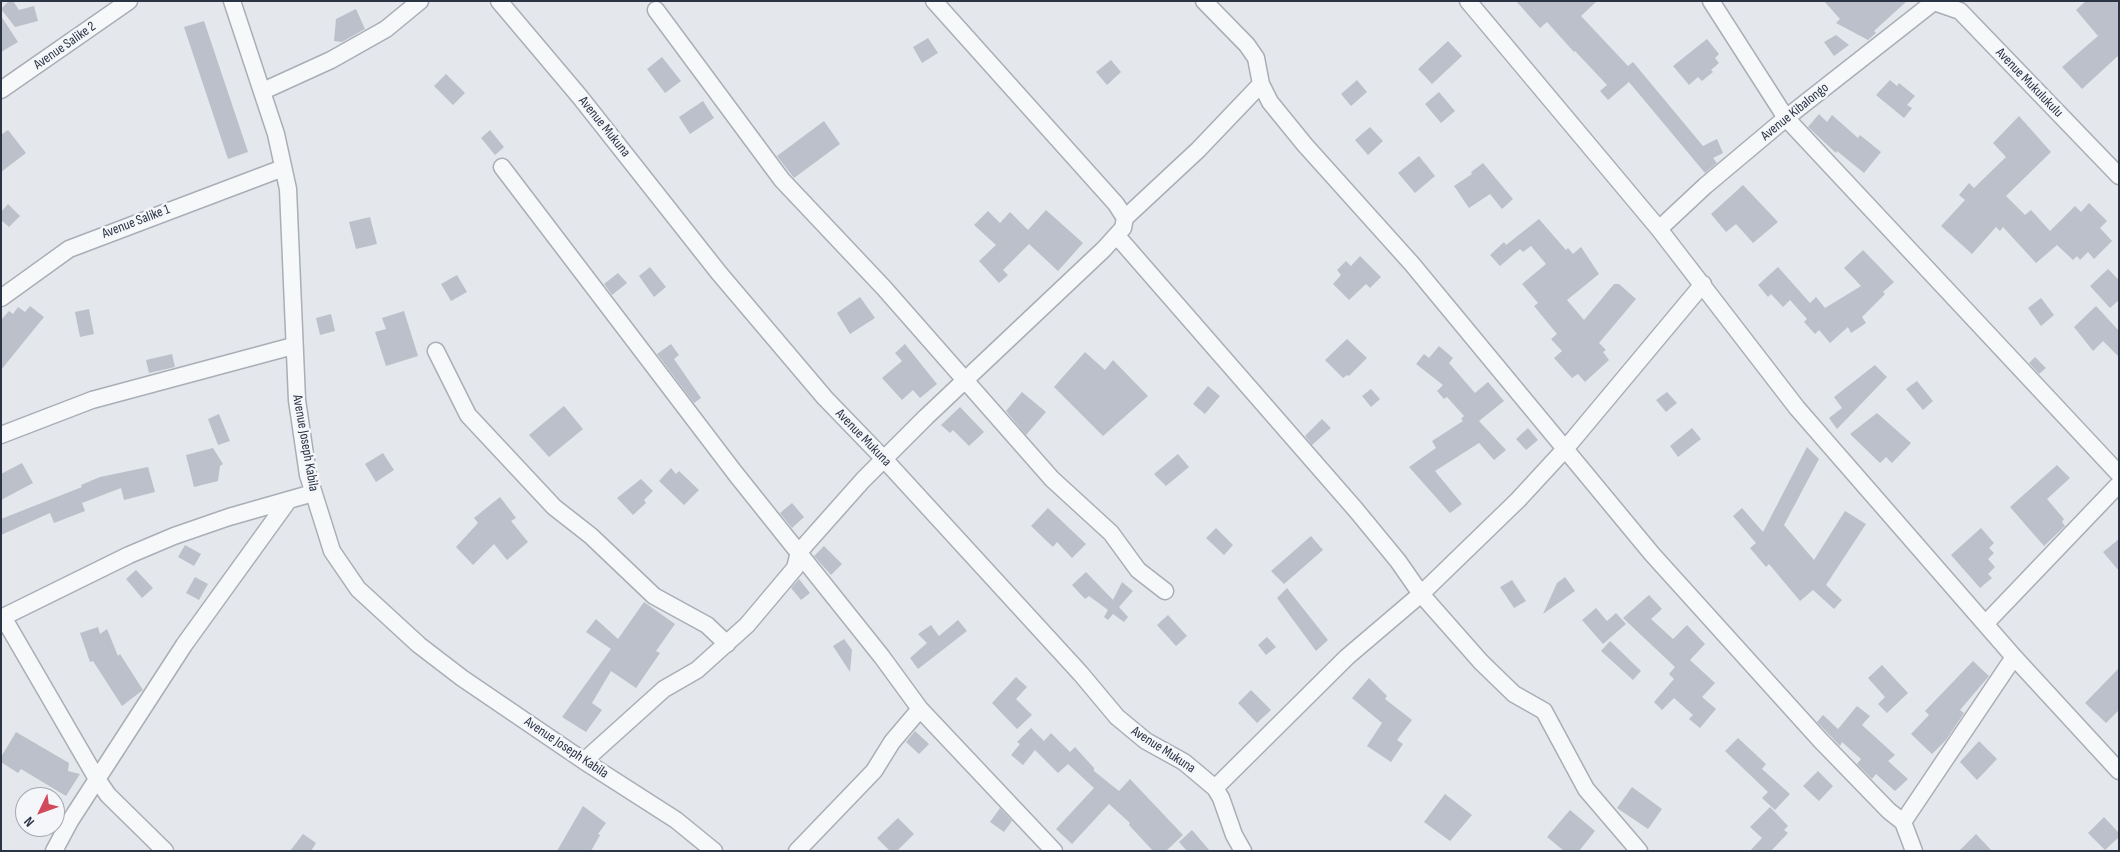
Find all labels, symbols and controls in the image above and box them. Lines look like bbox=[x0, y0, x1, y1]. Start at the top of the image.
street label: Avenue Salike 2 bbox=[31, 18, 99, 74]
street label: Avenue Mukulukulu bbox=[1992, 45, 2066, 121]
street label: Avenue Kibalongo bbox=[1758, 80, 1832, 144]
street label: Avenue Mukuna bbox=[574, 93, 634, 161]
street label: Avenue Salike 1 bbox=[100, 201, 172, 243]
street label: Avenue Joseph Kabila bbox=[288, 393, 322, 493]
street label: Avenue Mukuna bbox=[832, 406, 894, 470]
street label: Avenue Joseph Kabila bbox=[521, 714, 611, 782]
street label: Avenue Mukuna bbox=[1128, 723, 1198, 777]
north arrow bbox=[15, 787, 65, 837]
text: N bbox=[20, 813, 38, 830]

